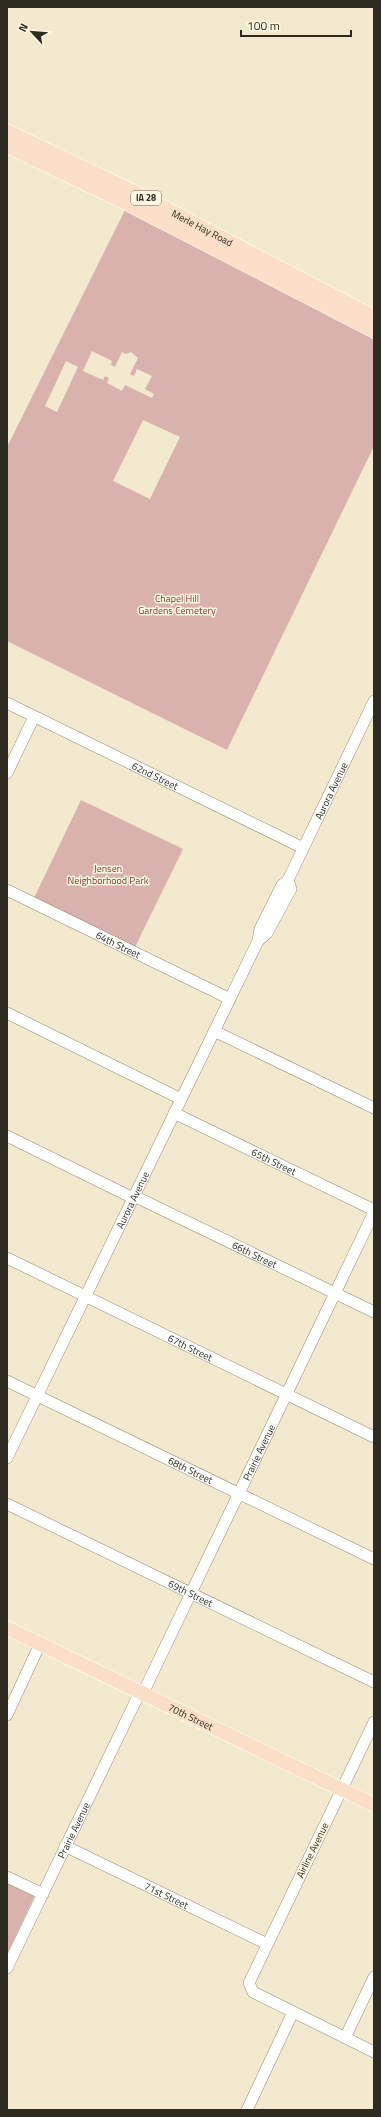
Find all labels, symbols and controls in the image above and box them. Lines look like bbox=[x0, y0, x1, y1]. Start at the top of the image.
north arrow bbox=[12, 12, 52, 52]
scale bar bbox=[241, 12, 351, 38]
text: 100 m bbox=[247, 16, 280, 35]
text: N bbox=[14, 21, 32, 35]
road number: IA 28 bbox=[131, 191, 161, 205]
street label: Merle Hay Road bbox=[169, 206, 235, 250]
park label: Chapel Hill Gardens Cemetery bbox=[138, 591, 216, 618]
street label: 62nd Street bbox=[129, 758, 181, 794]
street label: Aurora Avenue bbox=[311, 760, 352, 822]
park label: Jensen Neighborhood Park bbox=[67, 861, 149, 888]
street label: 64th Street bbox=[93, 928, 144, 962]
street label: 65th Street bbox=[249, 1145, 299, 1179]
street label: Aurora Avenue bbox=[113, 1169, 153, 1231]
street label: 66th Street bbox=[229, 1238, 280, 1272]
street label: 67th Street bbox=[165, 1331, 215, 1365]
street label: Prairie Avenue bbox=[239, 1422, 279, 1483]
street label: 68th Street bbox=[165, 1453, 216, 1488]
street label: 69th Street bbox=[165, 1576, 216, 1611]
street label: 70th Street bbox=[166, 1700, 216, 1734]
street label: Prairie Avenue bbox=[54, 1800, 94, 1861]
street label: Airline Avenue bbox=[293, 1820, 332, 1880]
street label: 71st Street bbox=[142, 1879, 191, 1913]

